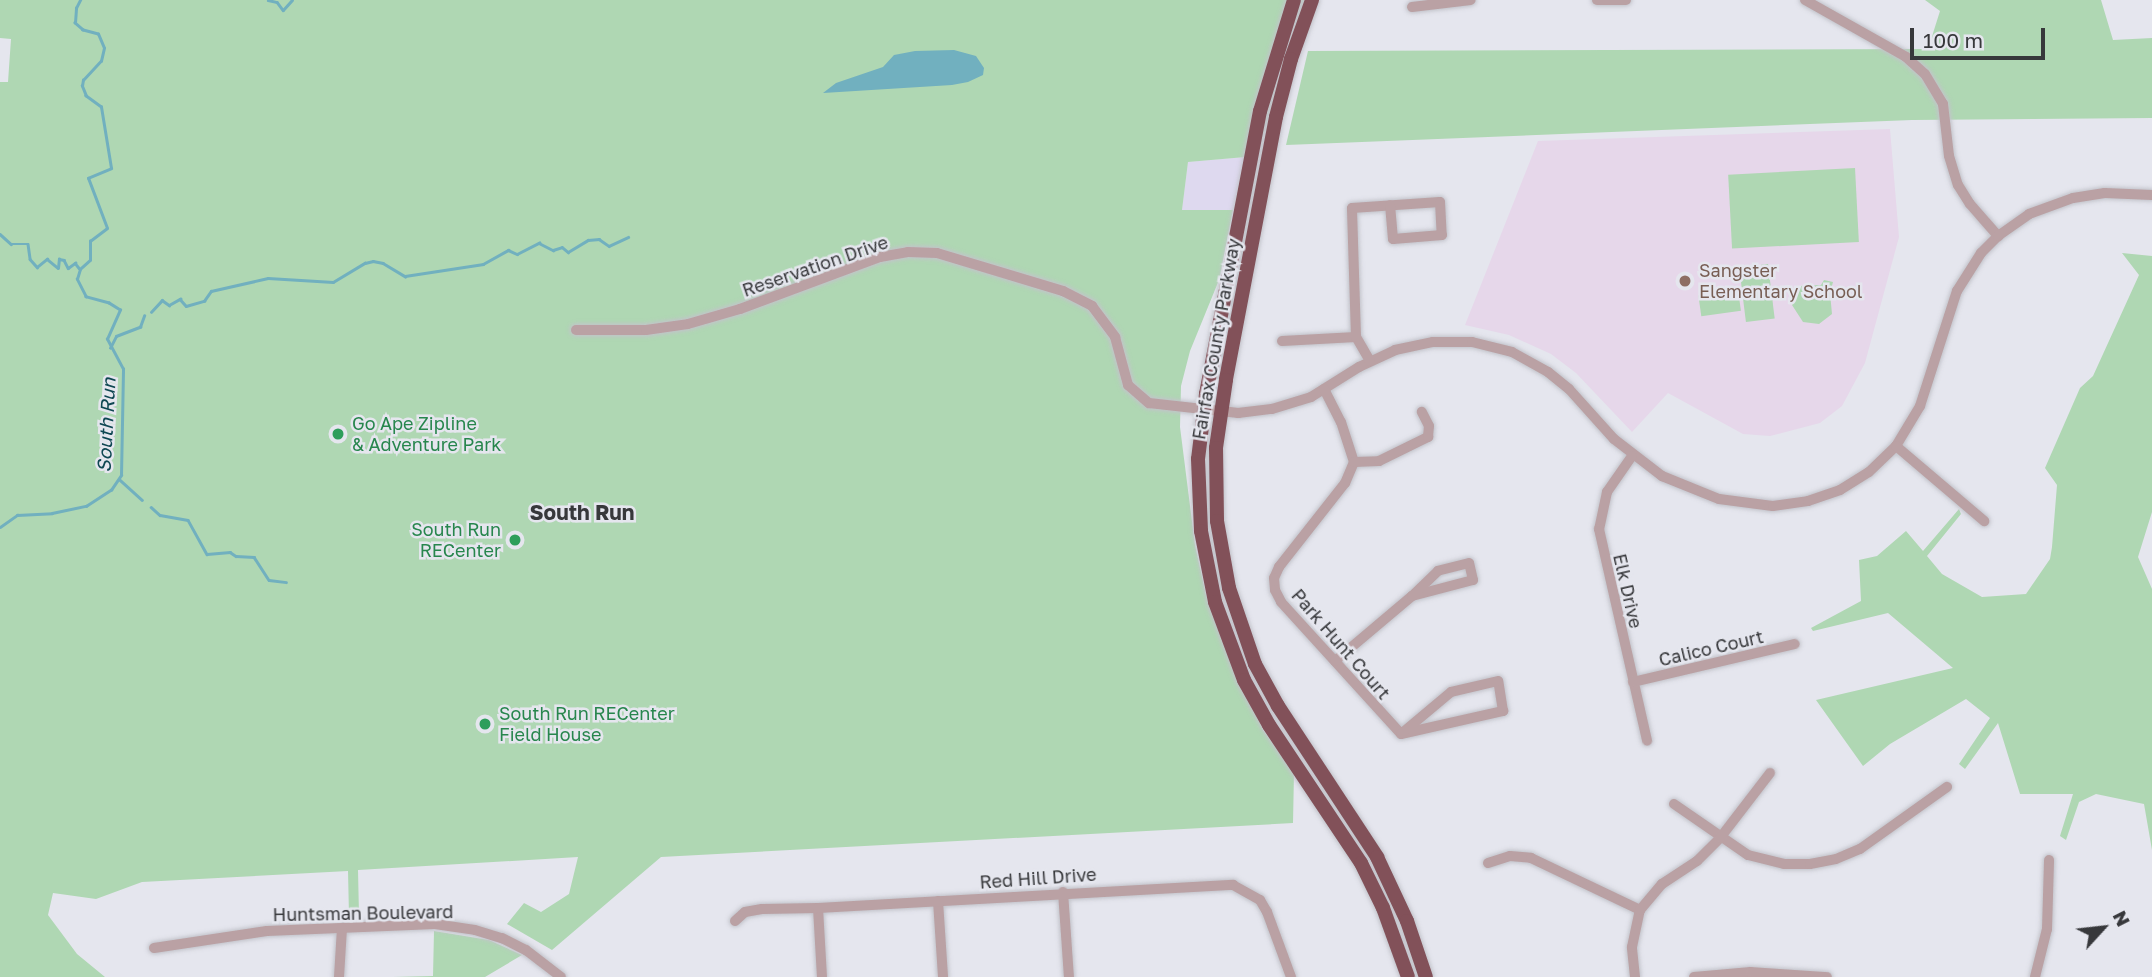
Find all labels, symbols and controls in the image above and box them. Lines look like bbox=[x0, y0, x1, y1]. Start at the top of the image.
scale bar bbox=[1914, 14, 2049, 58]
text: 100 m bbox=[1923, 27, 1983, 53]
street label: Reservation Drive bbox=[739, 231, 891, 301]
street label: Fairfax County Parkway bbox=[1188, 237, 1244, 441]
place label: Sangster Elementary School bbox=[1699, 260, 1863, 302]
marker: Sangster Elementary School bbox=[1677, 273, 1693, 289]
water label: South Run bbox=[92, 377, 120, 473]
place label: Go Ape Zipline & Adventure Park bbox=[352, 413, 501, 456]
marker: Go Ape Zipline & Adventure Park bbox=[330, 426, 346, 442]
district label: South Run bbox=[530, 499, 634, 525]
place label: South Run RECenter bbox=[411, 519, 501, 562]
marker: South Run RECenter bbox=[507, 532, 523, 548]
street label: Elk Drive bbox=[1609, 552, 1647, 630]
street label: Park Hunt Court bbox=[1287, 584, 1395, 704]
street label: Calico Court bbox=[1657, 625, 1765, 671]
place label: South Run RECenter Field House bbox=[499, 703, 675, 746]
marker: South Run RECenter Field House bbox=[477, 716, 493, 732]
street label: Red Hill Drive bbox=[979, 863, 1097, 893]
north arrow bbox=[2068, 893, 2138, 963]
street label: Huntsman Boulevard bbox=[272, 901, 454, 925]
text: N bbox=[2109, 907, 2136, 930]

